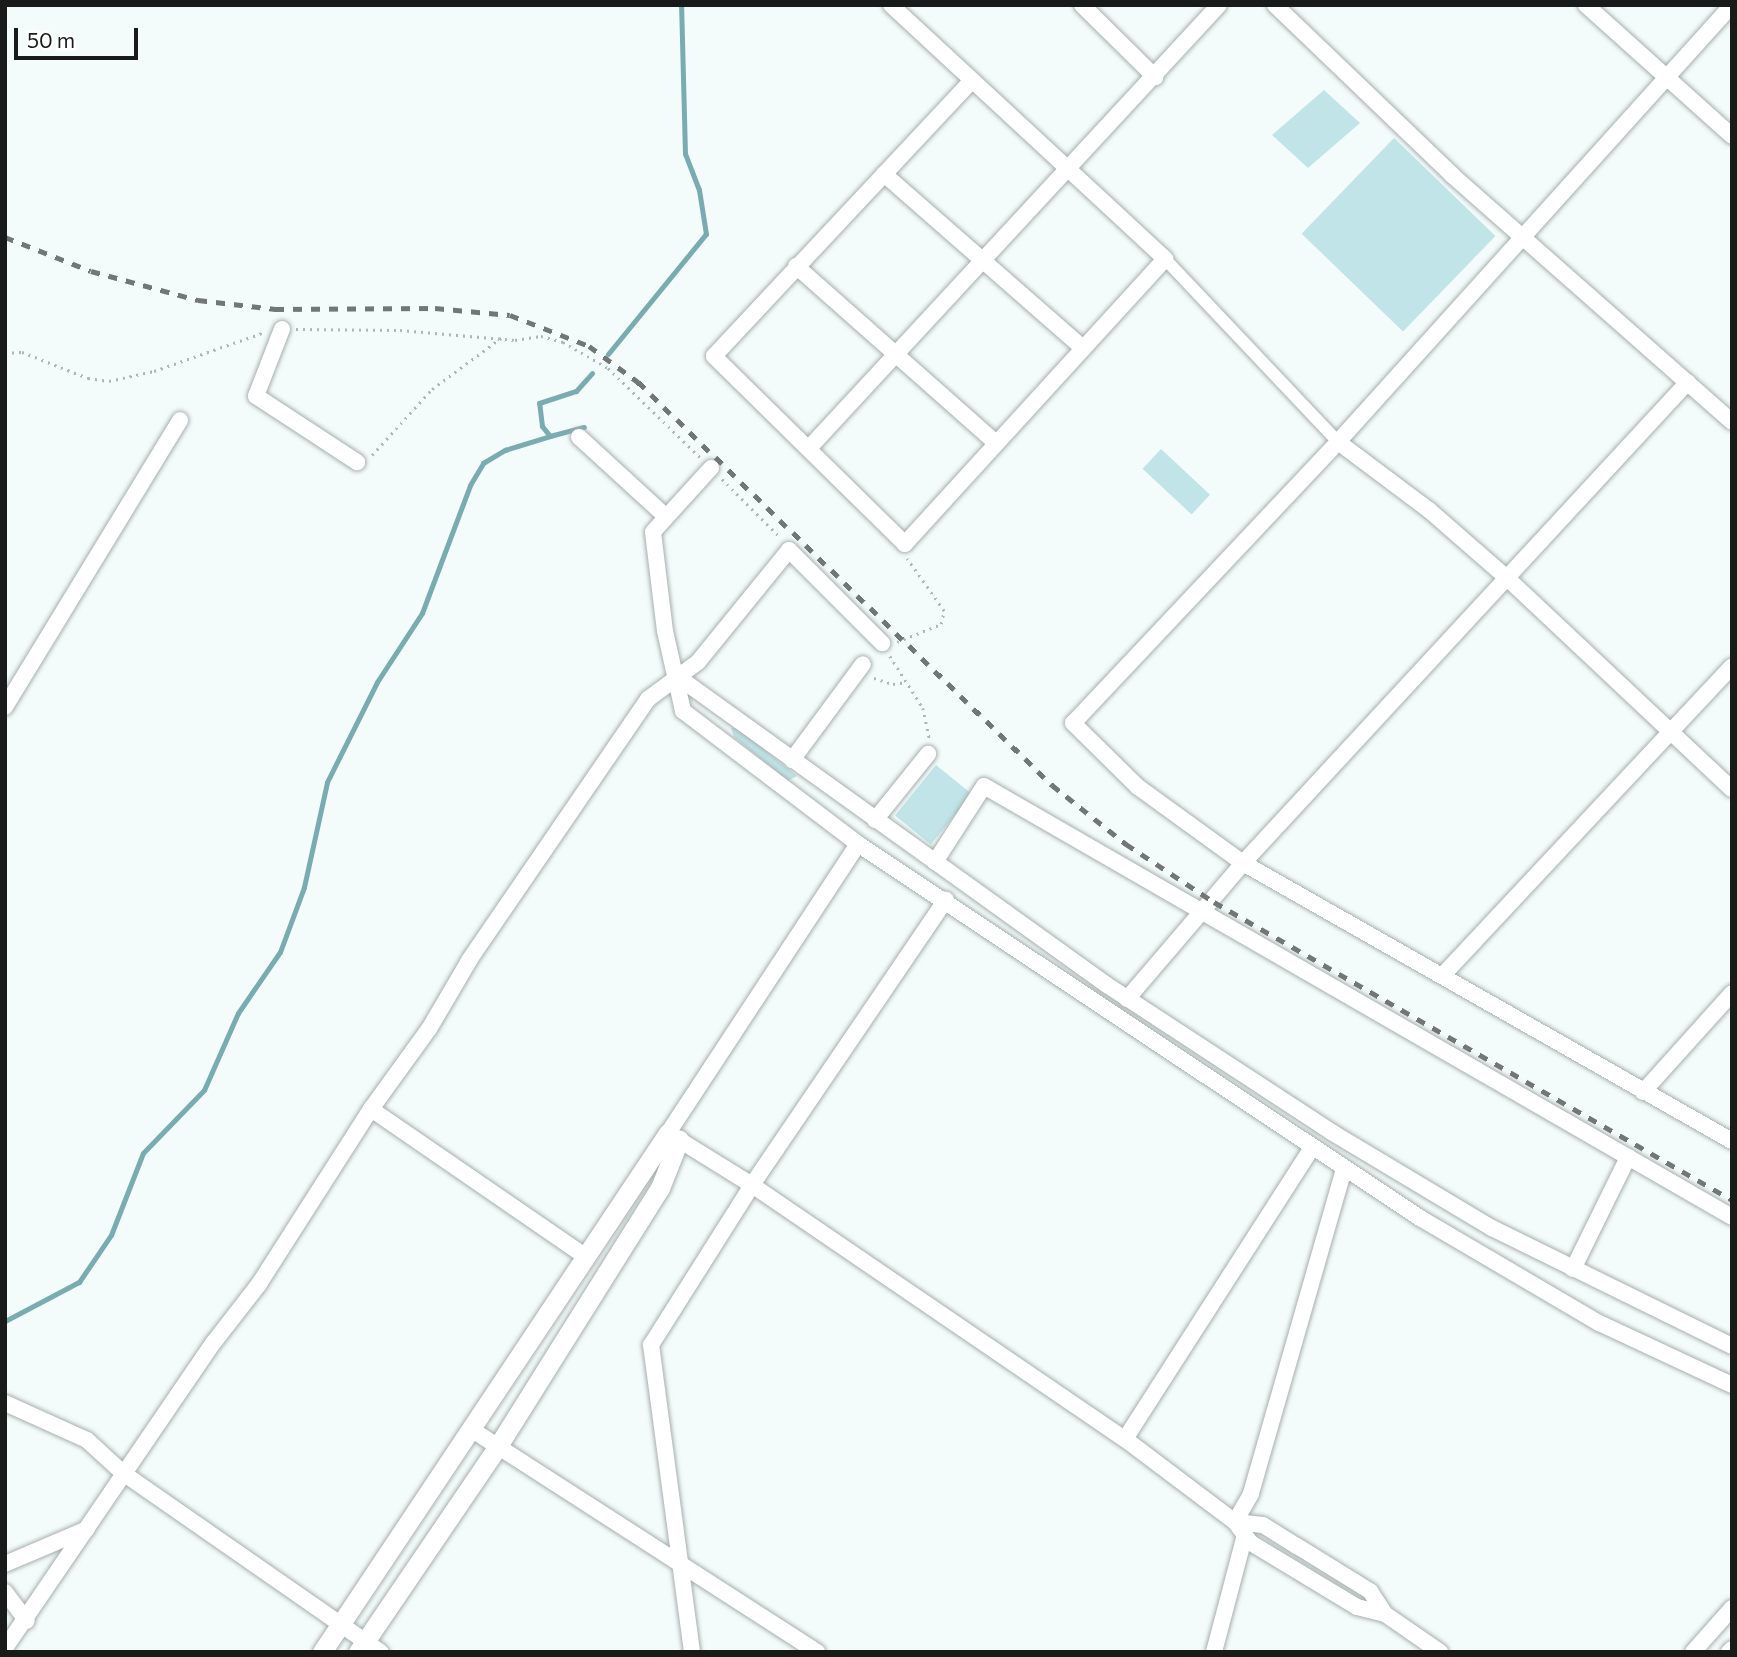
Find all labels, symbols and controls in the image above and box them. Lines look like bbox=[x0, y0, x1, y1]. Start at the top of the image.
scale bar bbox=[18, 14, 142, 58]
text: 50 m bbox=[27, 27, 75, 52]

